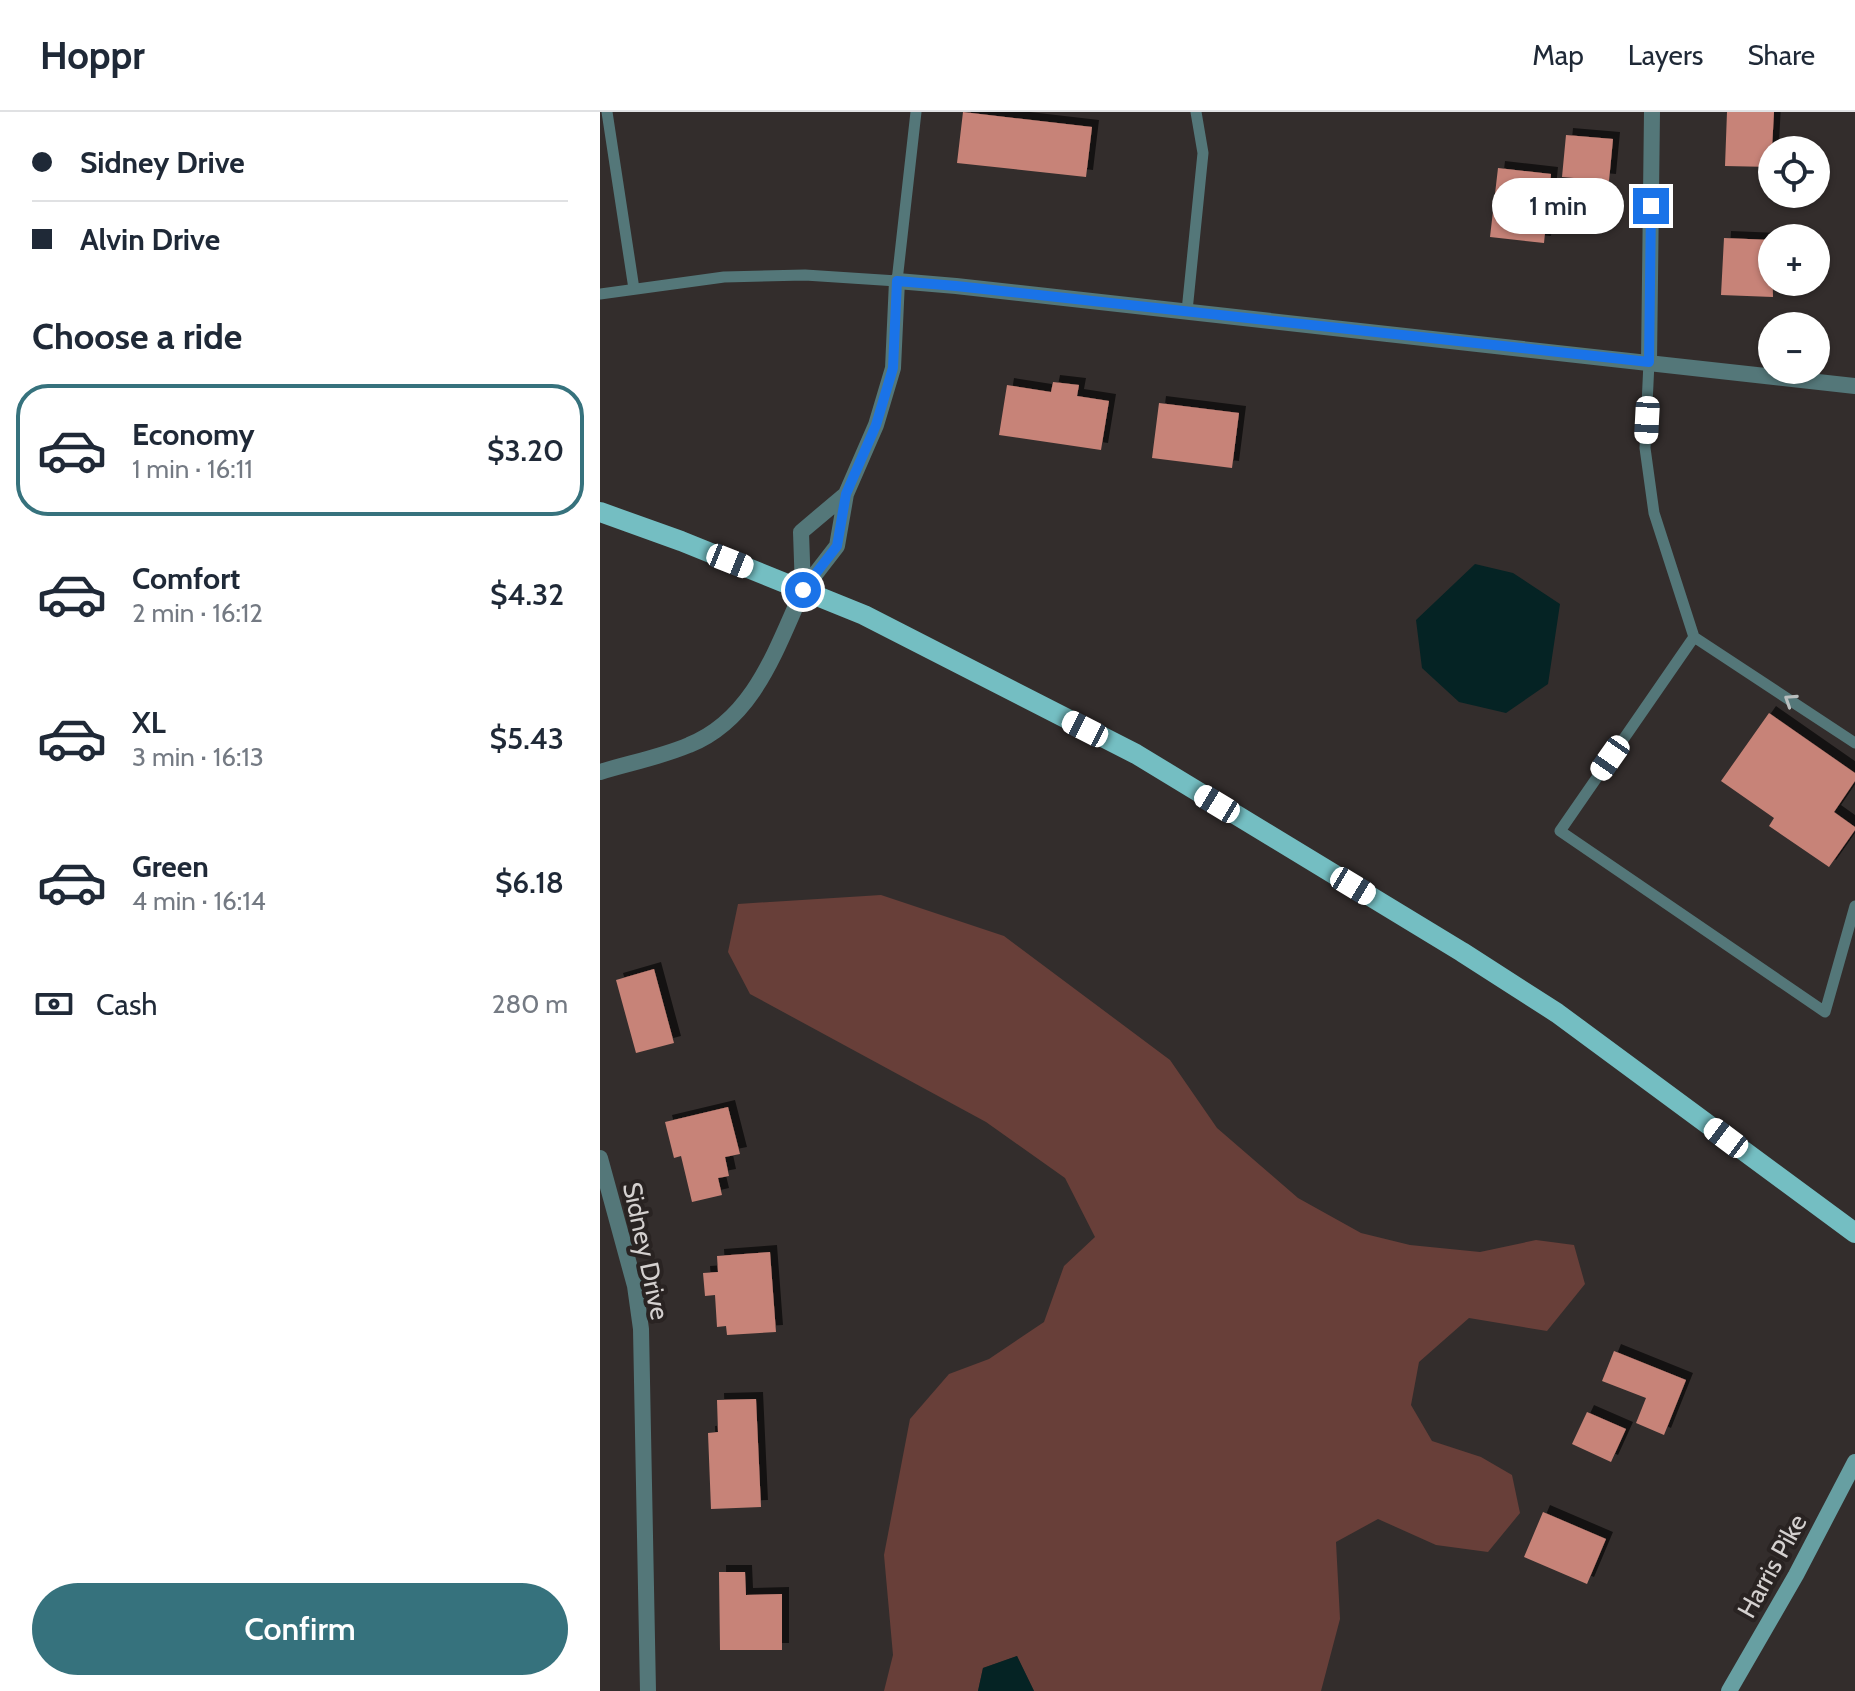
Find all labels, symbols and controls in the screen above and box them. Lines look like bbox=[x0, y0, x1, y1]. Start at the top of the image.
text: Hoppr bbox=[40, 32, 145, 79]
text: Map bbox=[1532, 38, 1584, 72]
text: Layers bbox=[1628, 38, 1703, 72]
text: Share bbox=[1747, 38, 1815, 72]
map controls bbox=[1758, 136, 1830, 384]
button: locate bbox=[1758, 136, 1830, 208]
text: Sidney Drive bbox=[80, 144, 245, 181]
callout: 1 min bbox=[1491, 178, 1623, 234]
route end bbox=[1633, 188, 1669, 224]
text: 1 min bbox=[1529, 190, 1587, 222]
text: Alvin Drive bbox=[80, 221, 220, 258]
button: + bbox=[1758, 224, 1830, 296]
button: − bbox=[1758, 312, 1830, 384]
text: Choose a ride bbox=[32, 314, 242, 358]
car bbox=[1634, 395, 1660, 445]
icon: car bbox=[36, 414, 108, 486]
text: Economy bbox=[132, 416, 255, 453]
text: $3.20 bbox=[487, 432, 564, 469]
text: 1 min · 16:11 bbox=[132, 453, 253, 485]
car bbox=[703, 541, 757, 581]
icon: car bbox=[36, 558, 108, 630]
text: Comfort bbox=[132, 560, 240, 597]
route start bbox=[785, 572, 821, 608]
text: $4.32 bbox=[490, 576, 564, 613]
text: 2 min · 16:12 bbox=[132, 597, 263, 629]
one-way arrow bbox=[1784, 695, 1798, 710]
icon: car bbox=[36, 702, 108, 774]
text: XL bbox=[132, 704, 166, 741]
car bbox=[1058, 707, 1112, 751]
text: $5.43 bbox=[490, 720, 564, 757]
car bbox=[1586, 731, 1634, 785]
text: 3 min · 16:13 bbox=[132, 741, 264, 773]
car bbox=[1190, 781, 1244, 827]
icon: car bbox=[36, 846, 108, 918]
text: Green bbox=[132, 848, 209, 885]
car bbox=[1326, 863, 1380, 909]
text: $6.18 bbox=[495, 864, 564, 901]
text: 4 min · 16:14 bbox=[132, 885, 266, 917]
icon: cash bbox=[32, 982, 76, 1026]
text: Cash bbox=[96, 986, 158, 1023]
text: 280 m bbox=[492, 988, 568, 1020]
car bbox=[1700, 1114, 1752, 1162]
street label: Sidney Drive bbox=[616, 1179, 676, 1323]
street label: Harris Pike bbox=[1730, 1508, 1814, 1624]
button: Confirm bbox=[32, 1583, 568, 1675]

